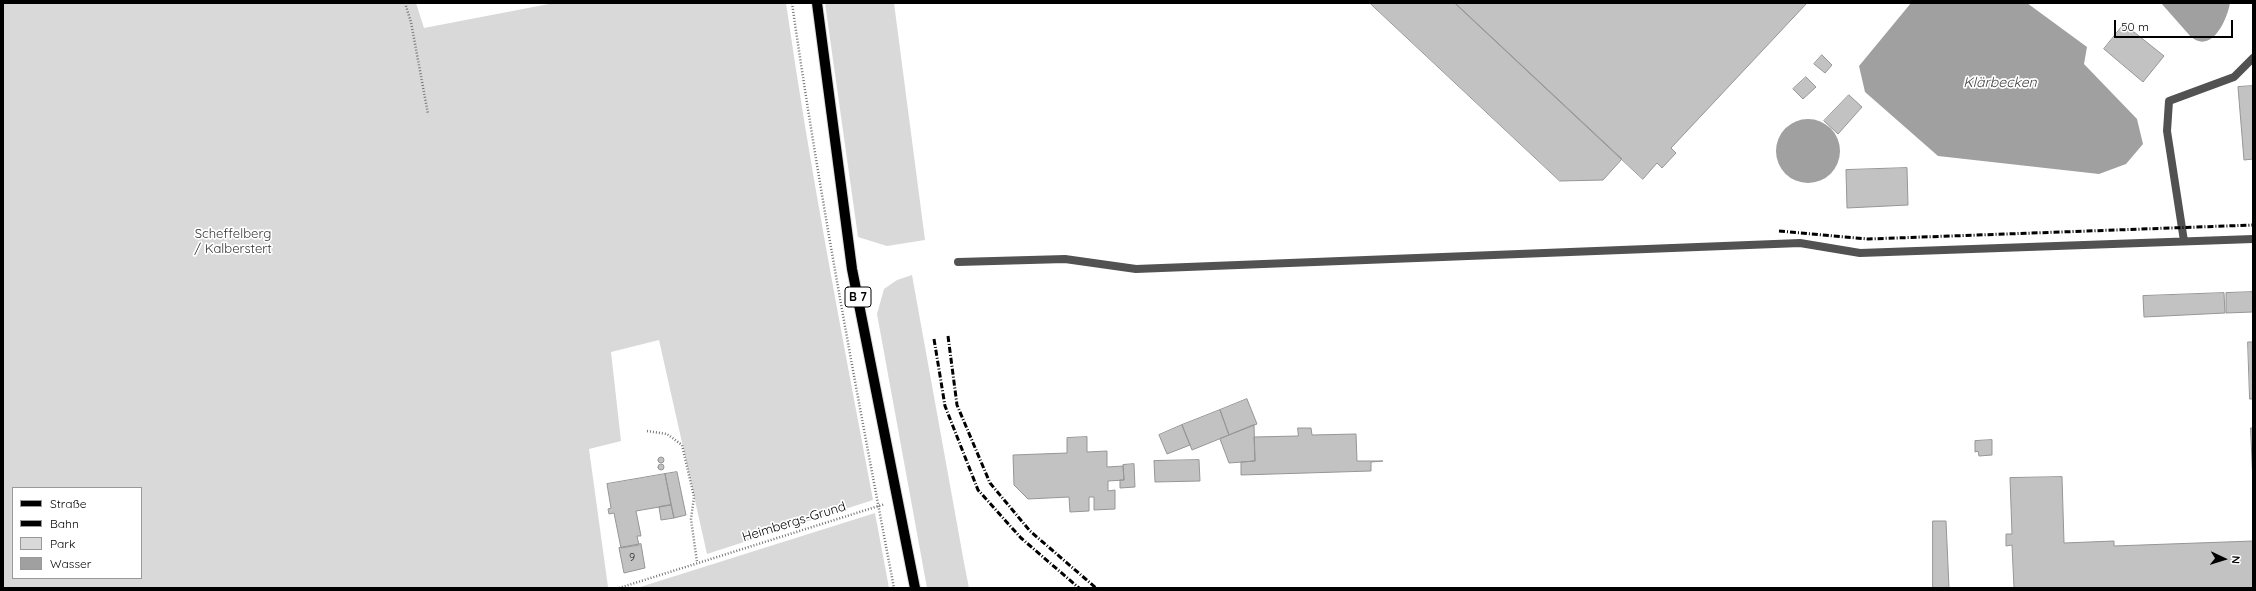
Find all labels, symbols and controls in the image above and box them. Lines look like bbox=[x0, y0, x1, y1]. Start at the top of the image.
scale bar bbox=[2116, 12, 2235, 38]
text: 50 m bbox=[2121, 19, 2149, 34]
water label: Klärbecken bbox=[1963, 75, 2037, 91]
park label: Scheffelberg / Kalberstert bbox=[194, 226, 272, 257]
road number: B 7 bbox=[845, 287, 871, 307]
legend bbox=[12, 487, 142, 579]
text: Straße bbox=[50, 496, 87, 511]
street label: Heimbergs-Grund bbox=[740, 499, 848, 545]
text: Bahn bbox=[50, 516, 79, 531]
text: Park bbox=[50, 536, 75, 551]
north arrow bbox=[2204, 539, 2244, 579]
house number: 9 bbox=[629, 551, 635, 565]
text: N bbox=[2229, 555, 2243, 564]
text: Wasser bbox=[50, 556, 91, 571]

